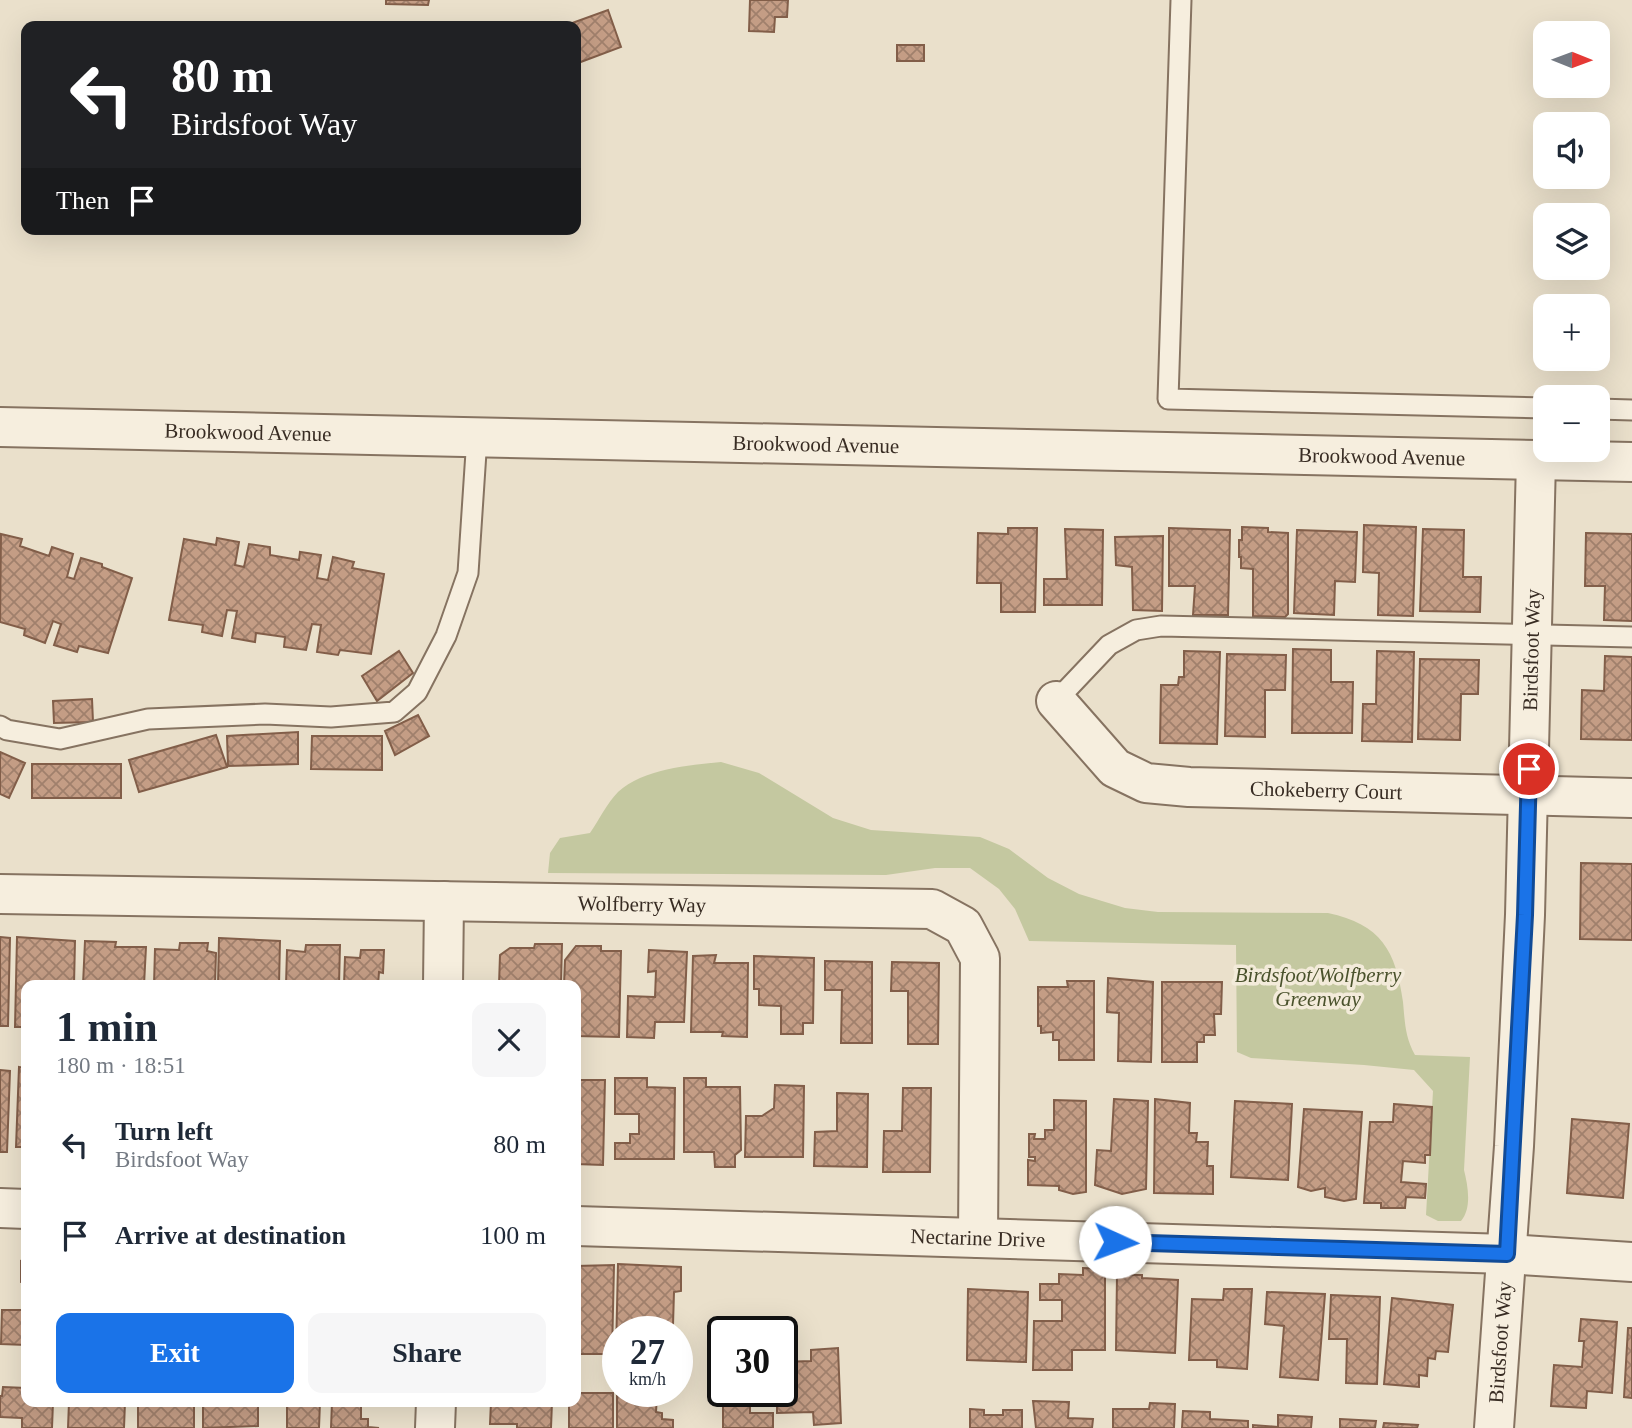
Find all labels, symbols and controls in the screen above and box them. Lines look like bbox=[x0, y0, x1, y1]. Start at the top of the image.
north arrow bbox=[1533, 21, 1610, 98]
map controls bbox=[1533, 21, 1610, 462]
text: 80 m bbox=[171, 48, 273, 103]
icon: left bbox=[56, 49, 147, 140]
text: Birdsfoot Way bbox=[171, 106, 357, 142]
button: sound bbox=[1533, 112, 1610, 189]
icon: arrive bbox=[123, 182, 161, 220]
text: Then bbox=[56, 186, 109, 215]
button: layers bbox=[1533, 203, 1610, 280]
button: + bbox=[1533, 294, 1610, 371]
button: − bbox=[1533, 385, 1610, 462]
street label: Brookwood Avenue bbox=[164, 419, 332, 446]
street label: Brookwood Avenue bbox=[732, 431, 900, 458]
street label: Brookwood Avenue bbox=[1298, 443, 1465, 470]
street label: Birdsfoot Way bbox=[1518, 588, 1545, 711]
pin bbox=[1499, 739, 1559, 799]
icon: arrive bbox=[1510, 750, 1548, 788]
street label: Chokeberry Court bbox=[1250, 777, 1403, 804]
street label: Wolfberry Way bbox=[577, 891, 707, 917]
park label: Birdsfoot/Wolfberry Greenway bbox=[1235, 963, 1402, 1011]
button: close bbox=[472, 1003, 546, 1077]
text: 1 min bbox=[56, 1004, 158, 1050]
text: 180 m · 18:51 bbox=[56, 1053, 186, 1078]
text: Turn left bbox=[115, 1117, 213, 1146]
icon: left bbox=[56, 1126, 94, 1164]
text: 80 m bbox=[493, 1130, 546, 1159]
text: Birdsfoot Way bbox=[115, 1147, 249, 1172]
position arrow bbox=[1078, 1205, 1152, 1279]
icon: arrive bbox=[56, 1217, 94, 1255]
text: Arrive at destination bbox=[115, 1221, 346, 1250]
text: 100 m bbox=[480, 1221, 546, 1250]
street label: Nectarine Drive bbox=[910, 1224, 1046, 1252]
street label: Birdsfoot Way bbox=[1484, 1280, 1516, 1404]
button: Exit bbox=[56, 1313, 294, 1393]
button: Share bbox=[308, 1313, 546, 1393]
speed limit sign: 30 bbox=[707, 1316, 798, 1407]
text: 27 bbox=[630, 1333, 665, 1372]
text: km/h bbox=[629, 1369, 666, 1389]

